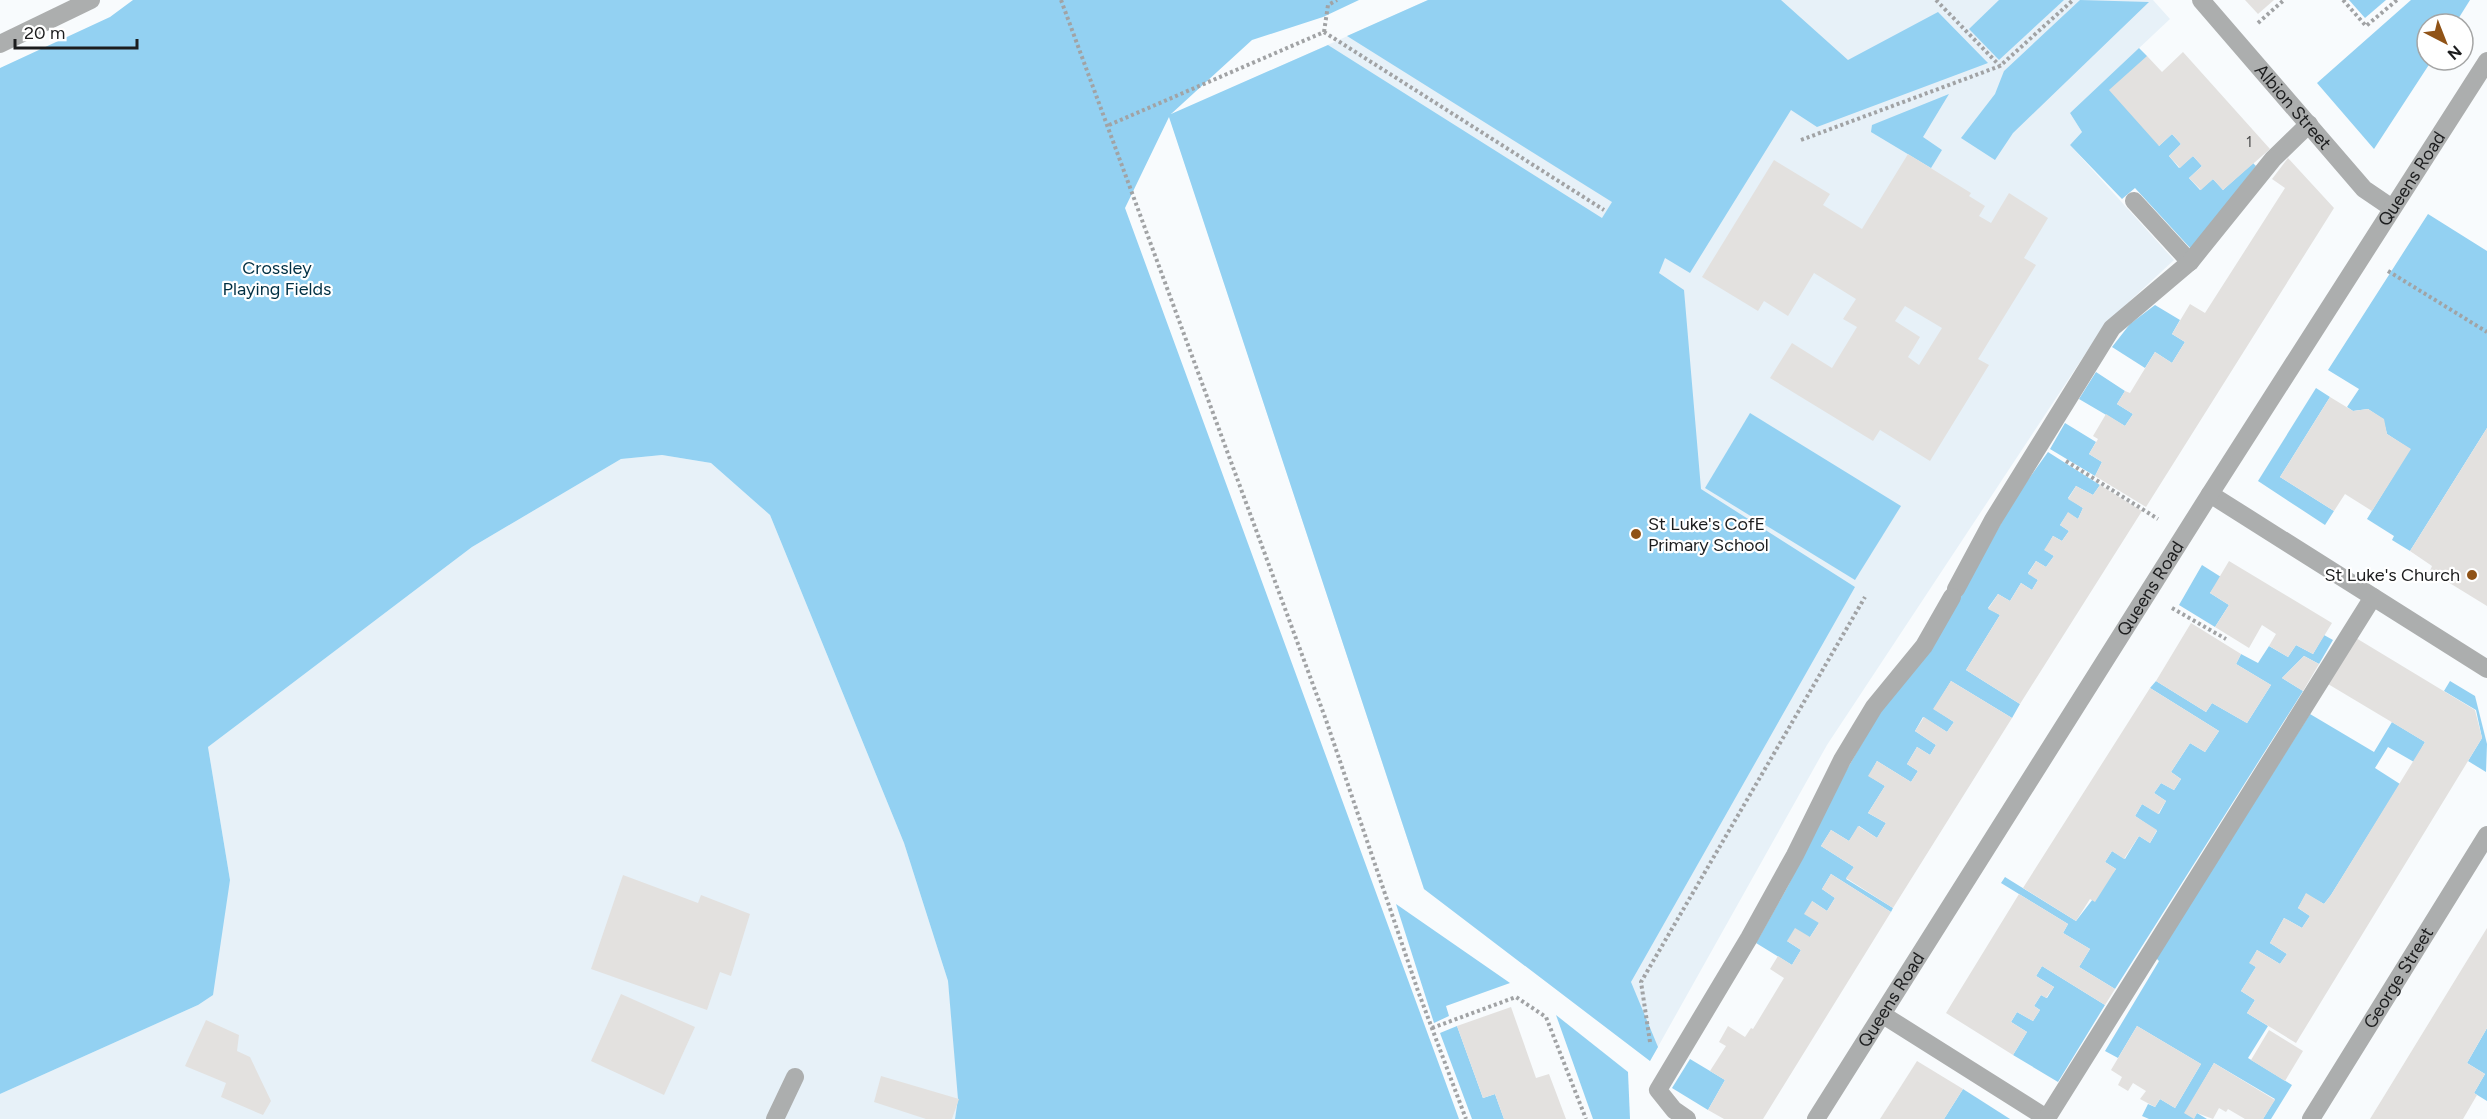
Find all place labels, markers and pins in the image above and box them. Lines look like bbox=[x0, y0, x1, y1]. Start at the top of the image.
place label: St Luke's CofE Primary School bbox=[1648, 513, 1769, 556]
marker: St Luke's CofE Primary School bbox=[1629, 527, 1643, 541]
place label: St Luke's Church bbox=[2325, 564, 2460, 586]
marker: St Luke's Church bbox=[2465, 568, 2479, 582]

